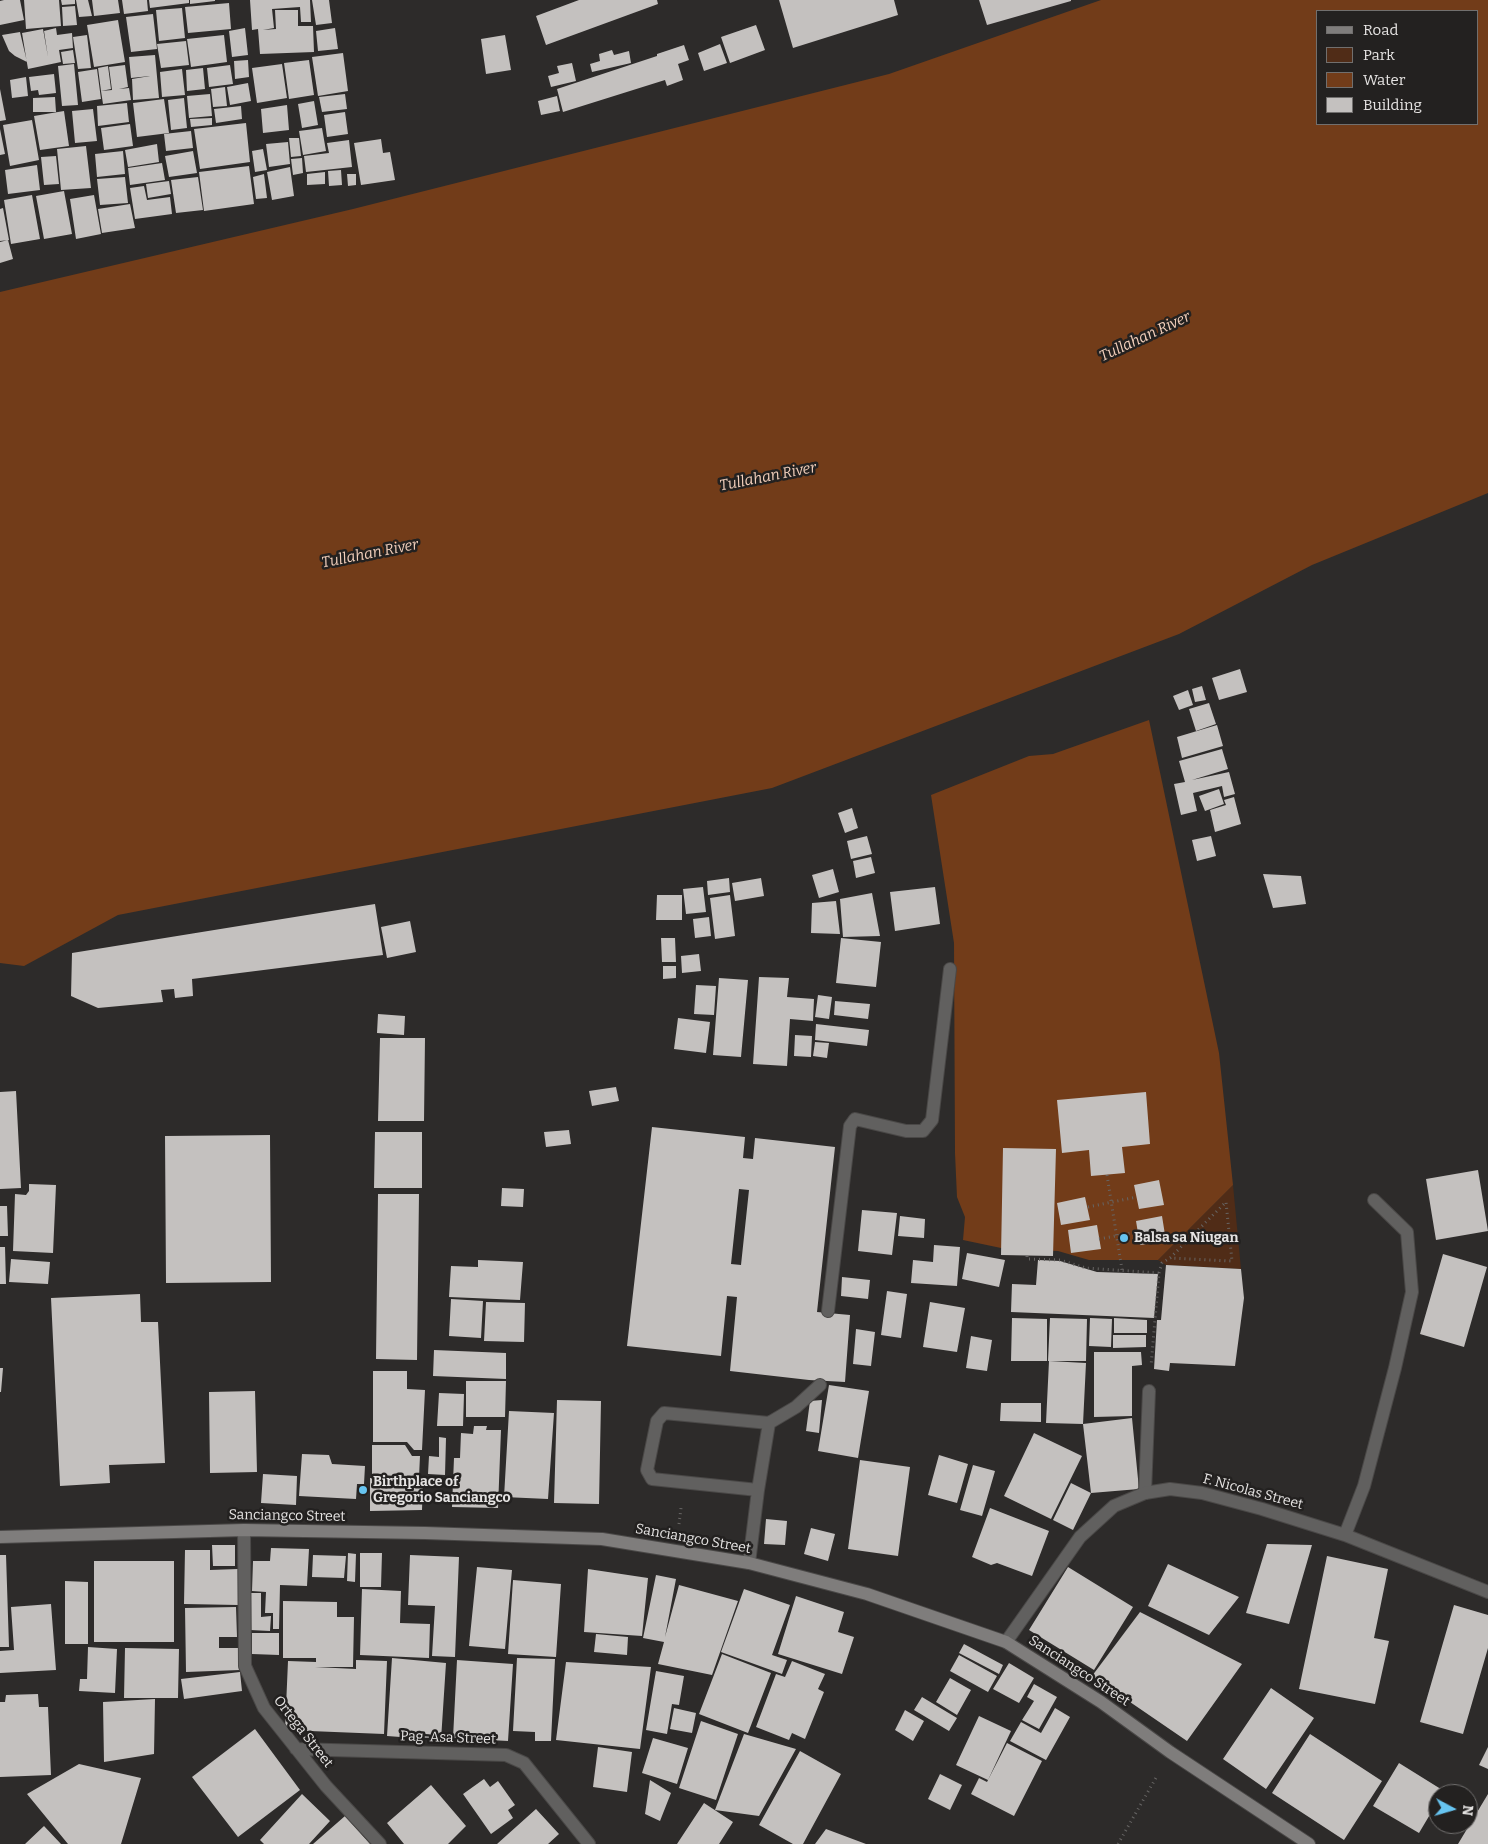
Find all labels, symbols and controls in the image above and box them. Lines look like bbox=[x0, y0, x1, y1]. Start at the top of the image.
legend bbox=[1316, 10, 1478, 125]
text: Road bbox=[1363, 21, 1398, 39]
text: Park bbox=[1363, 46, 1395, 64]
text: Water bbox=[1363, 71, 1405, 89]
text: Building bbox=[1363, 96, 1422, 114]
water label: Tullahan River bbox=[1097, 308, 1193, 366]
water label: Tullahan River bbox=[718, 459, 818, 495]
water label: Tullahan River bbox=[320, 536, 420, 572]
place label: Balsa sa Niugan bbox=[1134, 1230, 1238, 1246]
marker: Balsa sa Niugan bbox=[1118, 1232, 1130, 1244]
street label: F. Nicolas Street bbox=[1201, 1471, 1305, 1513]
place label: Birthplace of Gregorio Sanciangco bbox=[373, 1474, 511, 1506]
marker: Birthplace of Gregorio Sanciangco bbox=[357, 1484, 369, 1496]
street label: Sanciangco Street bbox=[228, 1507, 346, 1525]
street label: Sanciangco Street bbox=[634, 1521, 752, 1557]
street label: Sanciangco Street bbox=[1025, 1632, 1133, 1710]
street label: Ortega Street bbox=[270, 1693, 336, 1771]
street label: Pag-Asa Street bbox=[400, 1728, 496, 1748]
north arrow bbox=[1428, 1784, 1478, 1834]
text: N bbox=[1458, 1804, 1476, 1817]

